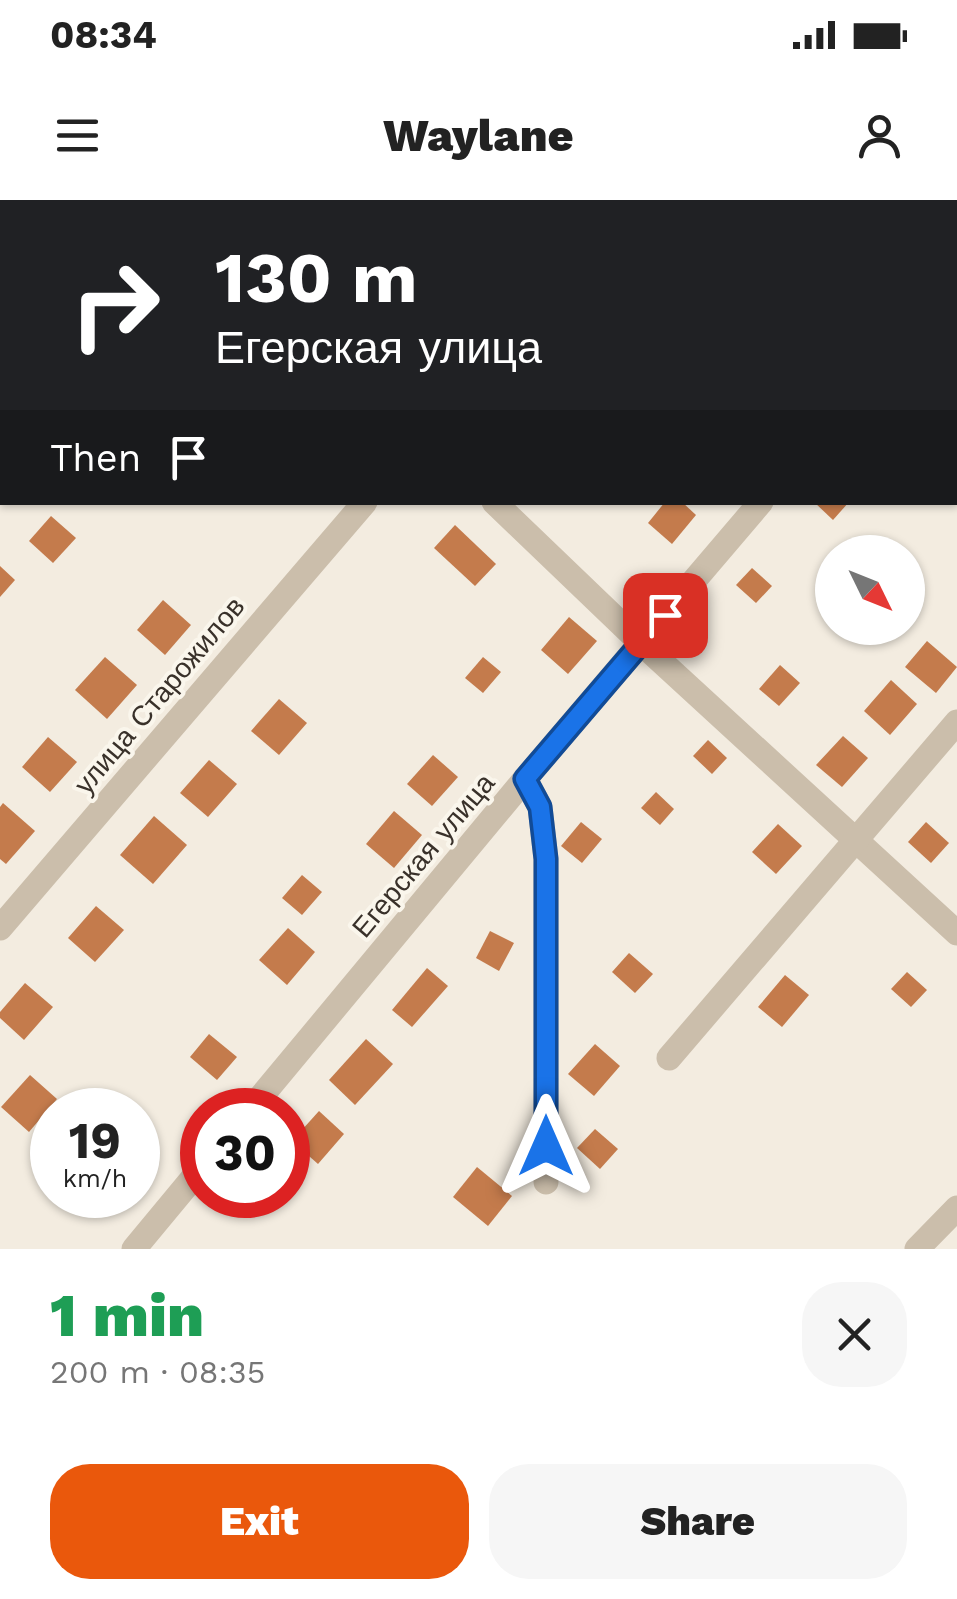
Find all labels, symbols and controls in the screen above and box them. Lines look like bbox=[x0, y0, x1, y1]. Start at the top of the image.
text: 08:34 bbox=[50, 13, 157, 57]
icon: menu bbox=[50, 108, 105, 163]
icon: person bbox=[852, 108, 907, 163]
text: Waylane bbox=[383, 109, 574, 162]
text: 130 m bbox=[215, 237, 418, 319]
icon: right bbox=[50, 240, 180, 370]
text: Егерская улица bbox=[215, 321, 542, 374]
icon: arrive bbox=[161, 430, 216, 485]
text: Then bbox=[50, 436, 141, 480]
north arrow bbox=[815, 535, 925, 645]
map controls bbox=[815, 535, 925, 645]
pin bbox=[623, 573, 708, 658]
icon: arrive bbox=[638, 588, 693, 643]
street label: улица Старожилов bbox=[67, 590, 251, 801]
street label: Егерская улица bbox=[345, 766, 502, 944]
speed limit sign: 30 bbox=[180, 1088, 310, 1218]
position arrow bbox=[494, 1094, 598, 1198]
text: 19 bbox=[69, 1111, 121, 1170]
text: km/h bbox=[63, 1164, 127, 1193]
text: 1 min bbox=[50, 1280, 204, 1351]
button: close bbox=[802, 1282, 907, 1387]
text: 200 m · 08:35 bbox=[50, 1353, 265, 1391]
button: Exit bbox=[50, 1464, 469, 1579]
button: Share bbox=[489, 1464, 907, 1579]

